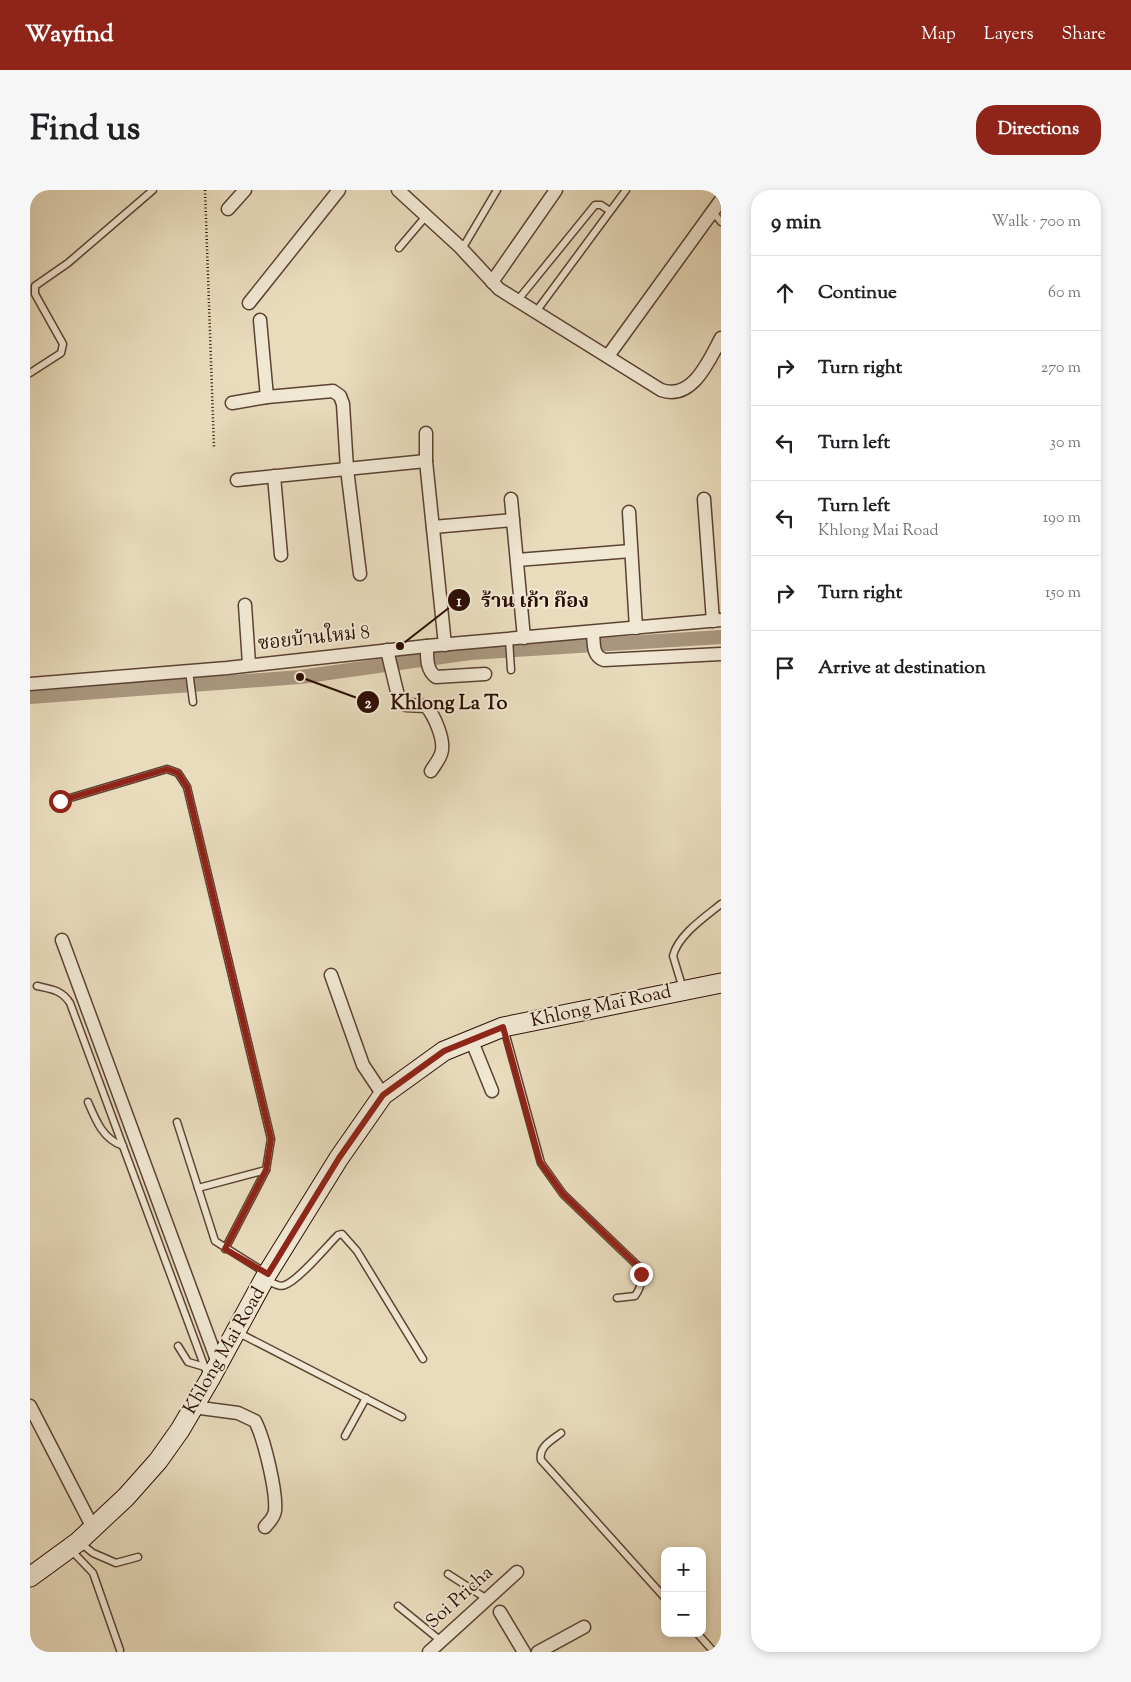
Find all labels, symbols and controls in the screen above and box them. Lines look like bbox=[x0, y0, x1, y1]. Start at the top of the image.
text: Wayfind bbox=[25, 18, 113, 52]
text: Map bbox=[921, 22, 956, 48]
text: Layers bbox=[984, 22, 1034, 48]
text: Share bbox=[1062, 22, 1106, 48]
text: Find us bbox=[30, 105, 140, 156]
button: Directions bbox=[976, 105, 1101, 155]
text: 9 min bbox=[771, 208, 821, 238]
text: Walk · 700 m bbox=[991, 211, 1081, 234]
icon: ahead bbox=[771, 279, 799, 307]
text: Continue bbox=[818, 280, 897, 307]
text: 60 m bbox=[1048, 282, 1081, 305]
icon: right bbox=[771, 354, 799, 382]
text: Turn right bbox=[818, 355, 902, 382]
text: 270 m bbox=[1041, 357, 1081, 380]
icon: left bbox=[771, 429, 799, 457]
text: Turn left bbox=[818, 430, 890, 457]
text: 30 m bbox=[1050, 432, 1081, 455]
text: Turn left bbox=[818, 493, 890, 520]
icon: left bbox=[771, 504, 799, 532]
text: 190 m bbox=[1043, 507, 1081, 530]
text: Khlong Mai Road bbox=[818, 520, 939, 543]
icon: right bbox=[771, 579, 799, 607]
text: Turn right bbox=[818, 580, 902, 607]
text: 150 m bbox=[1045, 582, 1081, 605]
callout: ร้าน เก้า ก๊อง bbox=[446, 583, 599, 618]
text: ร้าน เก้า ก๊อง bbox=[481, 588, 589, 617]
text: 1 bbox=[456, 592, 462, 613]
street label: ซอยบ้านใหม่ 8 bbox=[257, 618, 371, 658]
icon: arrive bbox=[771, 654, 799, 682]
text: Arrive at destination bbox=[818, 655, 986, 682]
callout: Khlong La To bbox=[356, 685, 517, 720]
text: Khlong La To bbox=[391, 690, 508, 719]
text: 2 bbox=[364, 694, 372, 715]
route start bbox=[49, 790, 72, 813]
street label: Khlong Mai Road bbox=[528, 979, 674, 1035]
route end bbox=[630, 1263, 653, 1286]
street label: Khlong Mai Road bbox=[178, 1282, 273, 1420]
map controls bbox=[661, 1547, 706, 1637]
button: + bbox=[661, 1547, 706, 1592]
street label: Soi Pricha bbox=[420, 1560, 500, 1636]
button: − bbox=[661, 1592, 706, 1637]

